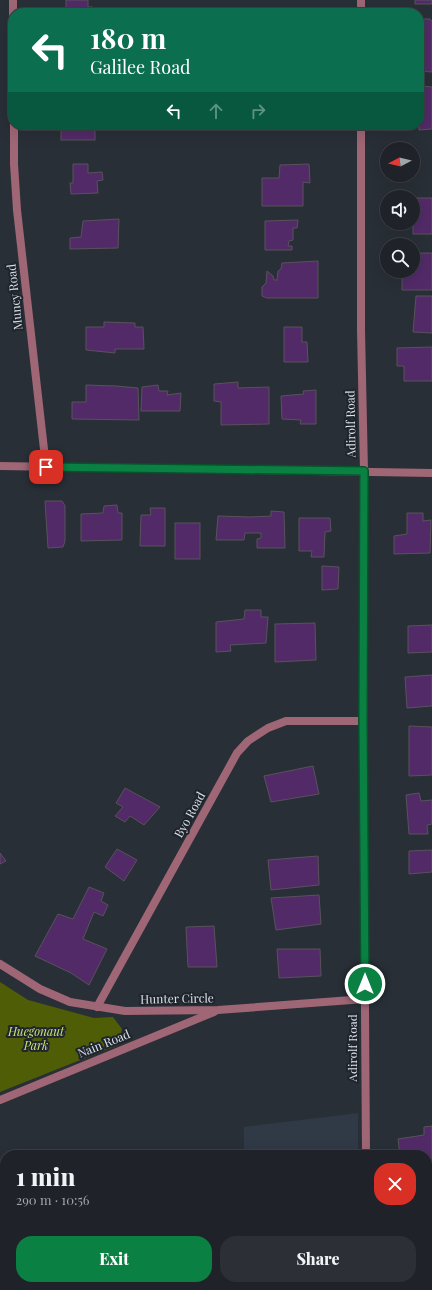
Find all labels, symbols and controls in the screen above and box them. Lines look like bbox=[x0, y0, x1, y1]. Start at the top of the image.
text: 180 m bbox=[90, 19, 166, 56]
icon: left bbox=[24, 24, 76, 76]
text: Galilee Road bbox=[90, 55, 191, 79]
icon: left bbox=[163, 100, 185, 122]
icon: ahead bbox=[205, 100, 227, 122]
icon: right bbox=[247, 100, 269, 122]
north arrow bbox=[380, 142, 420, 182]
map controls bbox=[380, 142, 420, 278]
button: sound bbox=[380, 190, 420, 230]
button: search bbox=[380, 238, 420, 278]
street label: Muncy Road bbox=[3, 263, 25, 331]
street label: Adirolf Road bbox=[341, 390, 359, 459]
pin bbox=[29, 450, 63, 484]
icon: arrive bbox=[35, 456, 57, 478]
street label: Byo Road bbox=[170, 789, 208, 840]
position arrow bbox=[344, 963, 386, 1005]
street label: Hunter Circle bbox=[140, 989, 214, 1007]
street label: Adirolf Road bbox=[344, 1014, 360, 1083]
park label: Huegonaut Park bbox=[7, 1023, 65, 1053]
street label: Nain Road bbox=[75, 1025, 132, 1061]
text: 1 min bbox=[16, 1160, 75, 1192]
button: close bbox=[374, 1163, 416, 1205]
text: 290 m · 10:56 bbox=[16, 1191, 90, 1208]
button: Exit bbox=[16, 1236, 212, 1282]
button: Share bbox=[220, 1236, 416, 1282]

